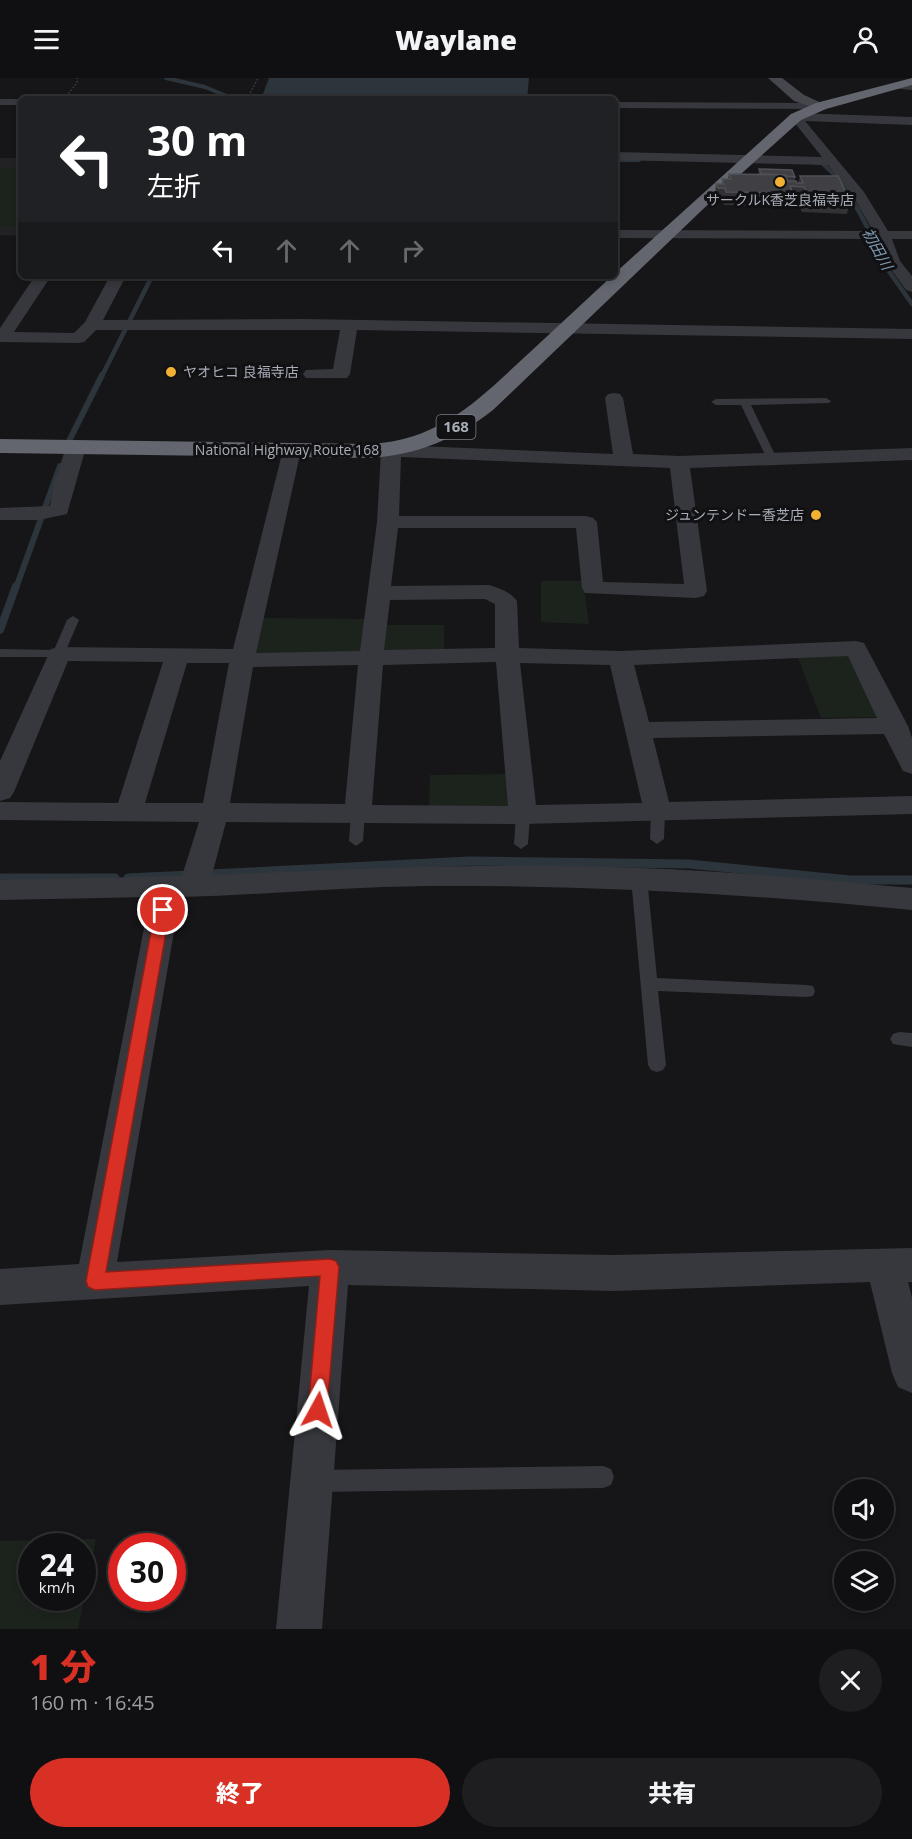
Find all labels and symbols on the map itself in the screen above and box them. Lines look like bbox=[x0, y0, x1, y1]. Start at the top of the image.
marker: サークルK香芝良福寺店 bbox=[773, 175, 787, 189]
place label: サークルK香芝良福寺店 bbox=[706, 190, 854, 209]
water label: 初田川 bbox=[858, 224, 898, 275]
place label: ヤオヒコ 良福寺店 bbox=[183, 362, 299, 381]
marker: ヤオヒコ 良福寺店 bbox=[164, 365, 178, 379]
road number: 168 bbox=[436, 415, 476, 439]
street label: National Highway Route 168 bbox=[195, 440, 379, 459]
place label: ジュンテンドー香芝店 bbox=[665, 505, 804, 524]
marker: ジュンテンドー香芝店 bbox=[809, 508, 823, 522]
pin bbox=[137, 884, 188, 935]
position arrow bbox=[286, 1378, 350, 1442]
speed limit sign: 30 bbox=[108, 1533, 186, 1611]

